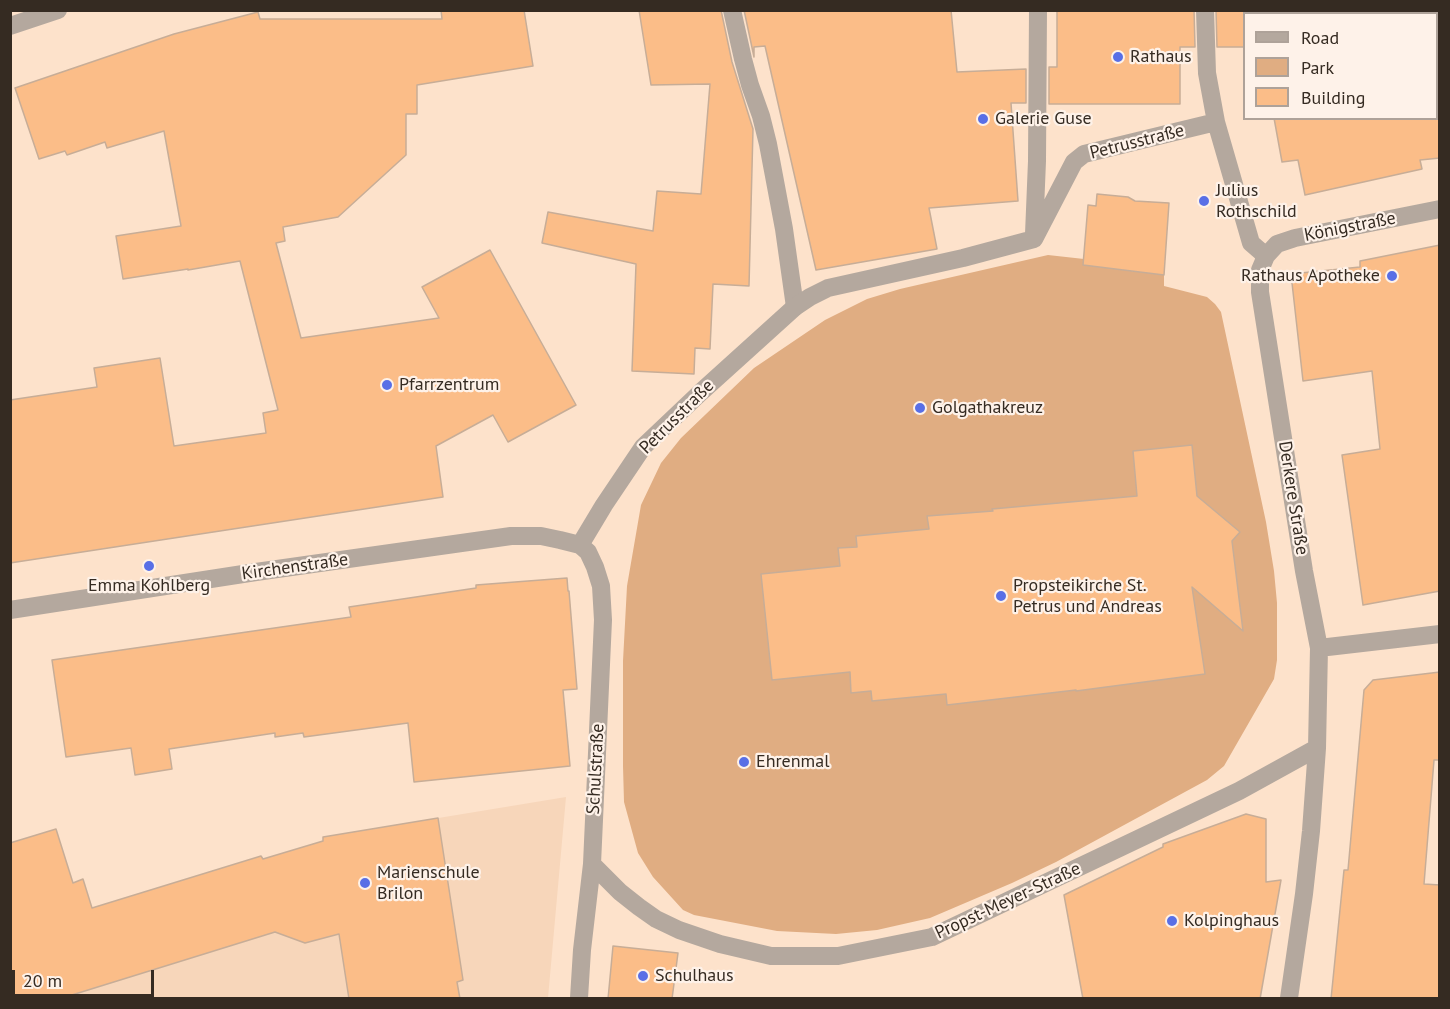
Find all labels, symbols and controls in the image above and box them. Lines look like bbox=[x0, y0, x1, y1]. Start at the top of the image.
legend bbox=[1243, 12, 1438, 120]
text: Road bbox=[1301, 26, 1339, 49]
place label: Rathaus bbox=[1130, 46, 1192, 68]
marker: Rathaus bbox=[1111, 50, 1125, 64]
text: Park bbox=[1301, 56, 1334, 79]
text: Building bbox=[1301, 86, 1365, 109]
place label: Galerie Guse bbox=[995, 108, 1092, 130]
marker: Galerie Guse bbox=[976, 112, 990, 126]
street label: Petrusstraße bbox=[1088, 120, 1186, 164]
place label: Julius Rothschild bbox=[1216, 180, 1297, 222]
marker: Julius Rothschild bbox=[1197, 194, 1211, 208]
street label: Königstraße bbox=[1302, 208, 1398, 246]
place label: Rathaus Apotheke bbox=[1241, 265, 1380, 287]
marker: Rathaus Apotheke bbox=[1385, 269, 1399, 283]
place label: Pfarrzentrum bbox=[399, 374, 499, 396]
street label: Petrusstraße bbox=[635, 375, 719, 459]
marker: Pfarrzentrum bbox=[380, 378, 394, 392]
place label: Golgathakreuz bbox=[932, 397, 1043, 419]
marker: Golgathakreuz bbox=[913, 401, 927, 415]
street label: Derkere Straße bbox=[1273, 439, 1313, 557]
street label: Kirchenstraße bbox=[240, 549, 350, 585]
marker: Emma Kohlberg bbox=[142, 559, 156, 573]
place label: Emma Kohlberg bbox=[88, 575, 210, 597]
place label: Propsteikirche St. Petrus und Andreas bbox=[1013, 575, 1162, 618]
marker: Propsteikirche St. Petrus und Andreas bbox=[994, 589, 1008, 603]
street label: Schulstraße bbox=[583, 723, 609, 815]
place label: Ehrenmal bbox=[756, 751, 829, 773]
marker: Ehrenmal bbox=[737, 755, 751, 769]
street label: Propst-Meyer-Straße bbox=[932, 858, 1084, 944]
place label: Marienschule Brilon bbox=[377, 862, 480, 904]
marker: Marienschule Brilon bbox=[358, 876, 372, 890]
place label: Kolpinghaus bbox=[1184, 910, 1279, 932]
marker: Kolpinghaus bbox=[1165, 914, 1179, 928]
scale bar bbox=[15, 958, 158, 996]
place label: Schulhaus bbox=[655, 965, 734, 987]
text: 20 m bbox=[23, 969, 62, 992]
marker: Schulhaus bbox=[636, 969, 650, 983]

